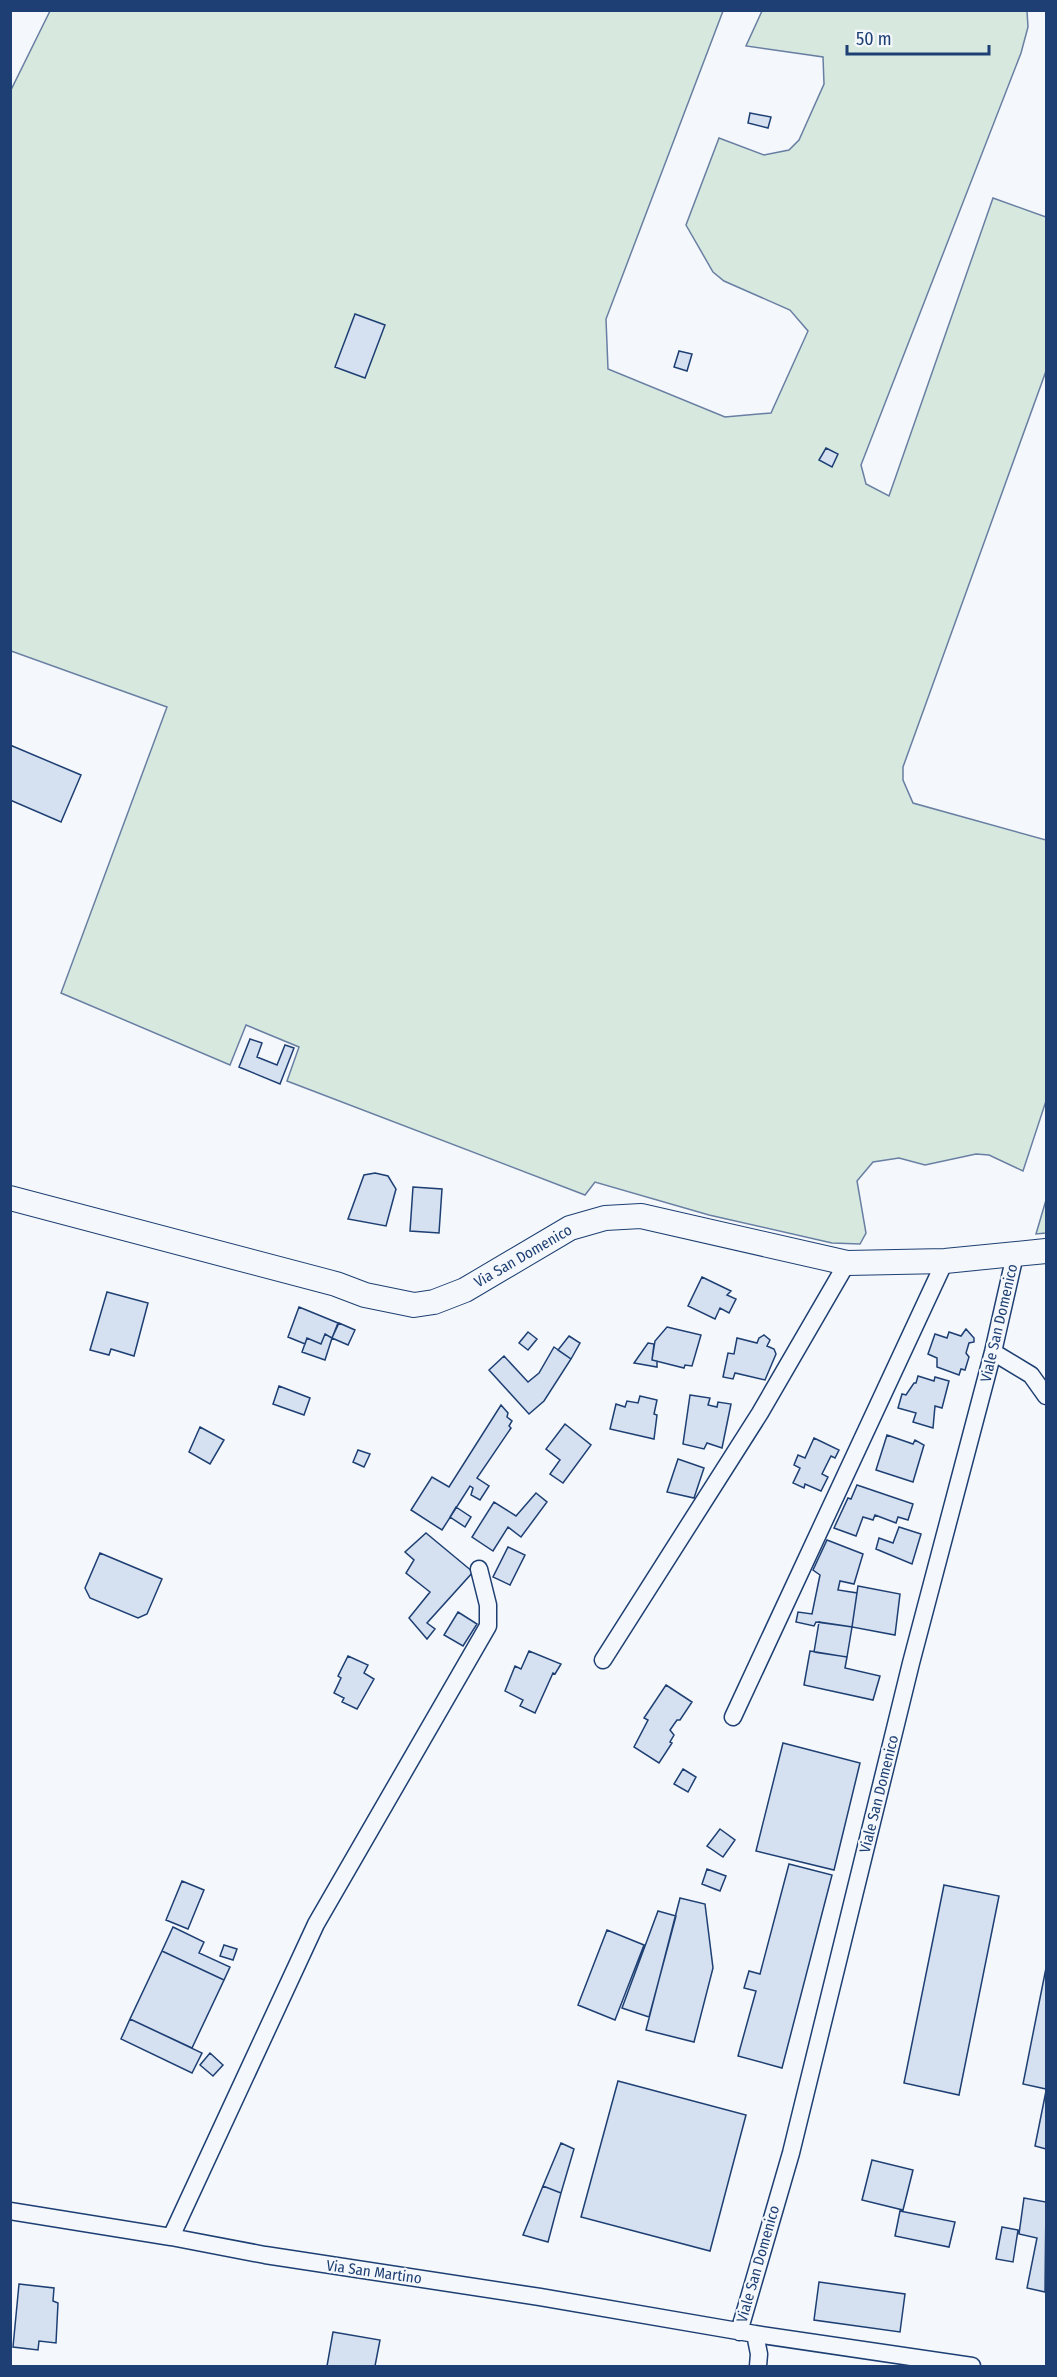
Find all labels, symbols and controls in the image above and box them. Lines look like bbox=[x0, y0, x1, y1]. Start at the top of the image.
scale bar bbox=[847, 18, 990, 56]
text: 50 m bbox=[856, 28, 892, 50]
street label: Via San Domenico bbox=[471, 1221, 575, 1291]
street label: Viale San Domenico bbox=[977, 1262, 1021, 1384]
street label: Viale San Domenico bbox=[856, 1733, 902, 1855]
street label: Viale San Domenico bbox=[733, 2203, 783, 2325]
street label: Via San Martino bbox=[325, 2256, 423, 2288]

